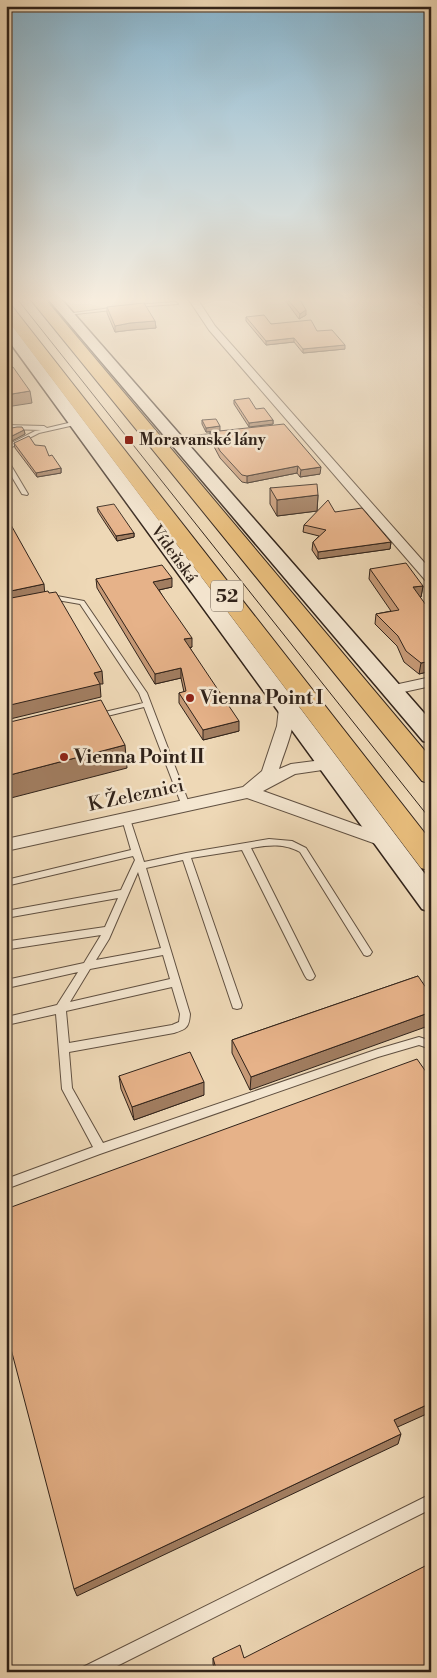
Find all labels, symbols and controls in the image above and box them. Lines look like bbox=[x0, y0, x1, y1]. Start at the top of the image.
place label: Moravanské lány bbox=[139, 430, 267, 450]
marker: Moravanské lány bbox=[123, 434, 135, 446]
street label: Vídeňská bbox=[146, 520, 202, 587]
road number: 52 bbox=[211, 580, 243, 612]
place label: Vienna Point I bbox=[199, 686, 324, 710]
marker: Vienna Point I bbox=[184, 692, 196, 704]
place label: Vienna Point II bbox=[73, 745, 205, 769]
marker: Vienna Point II bbox=[58, 751, 70, 763]
street label: K Železnici bbox=[86, 772, 186, 817]

